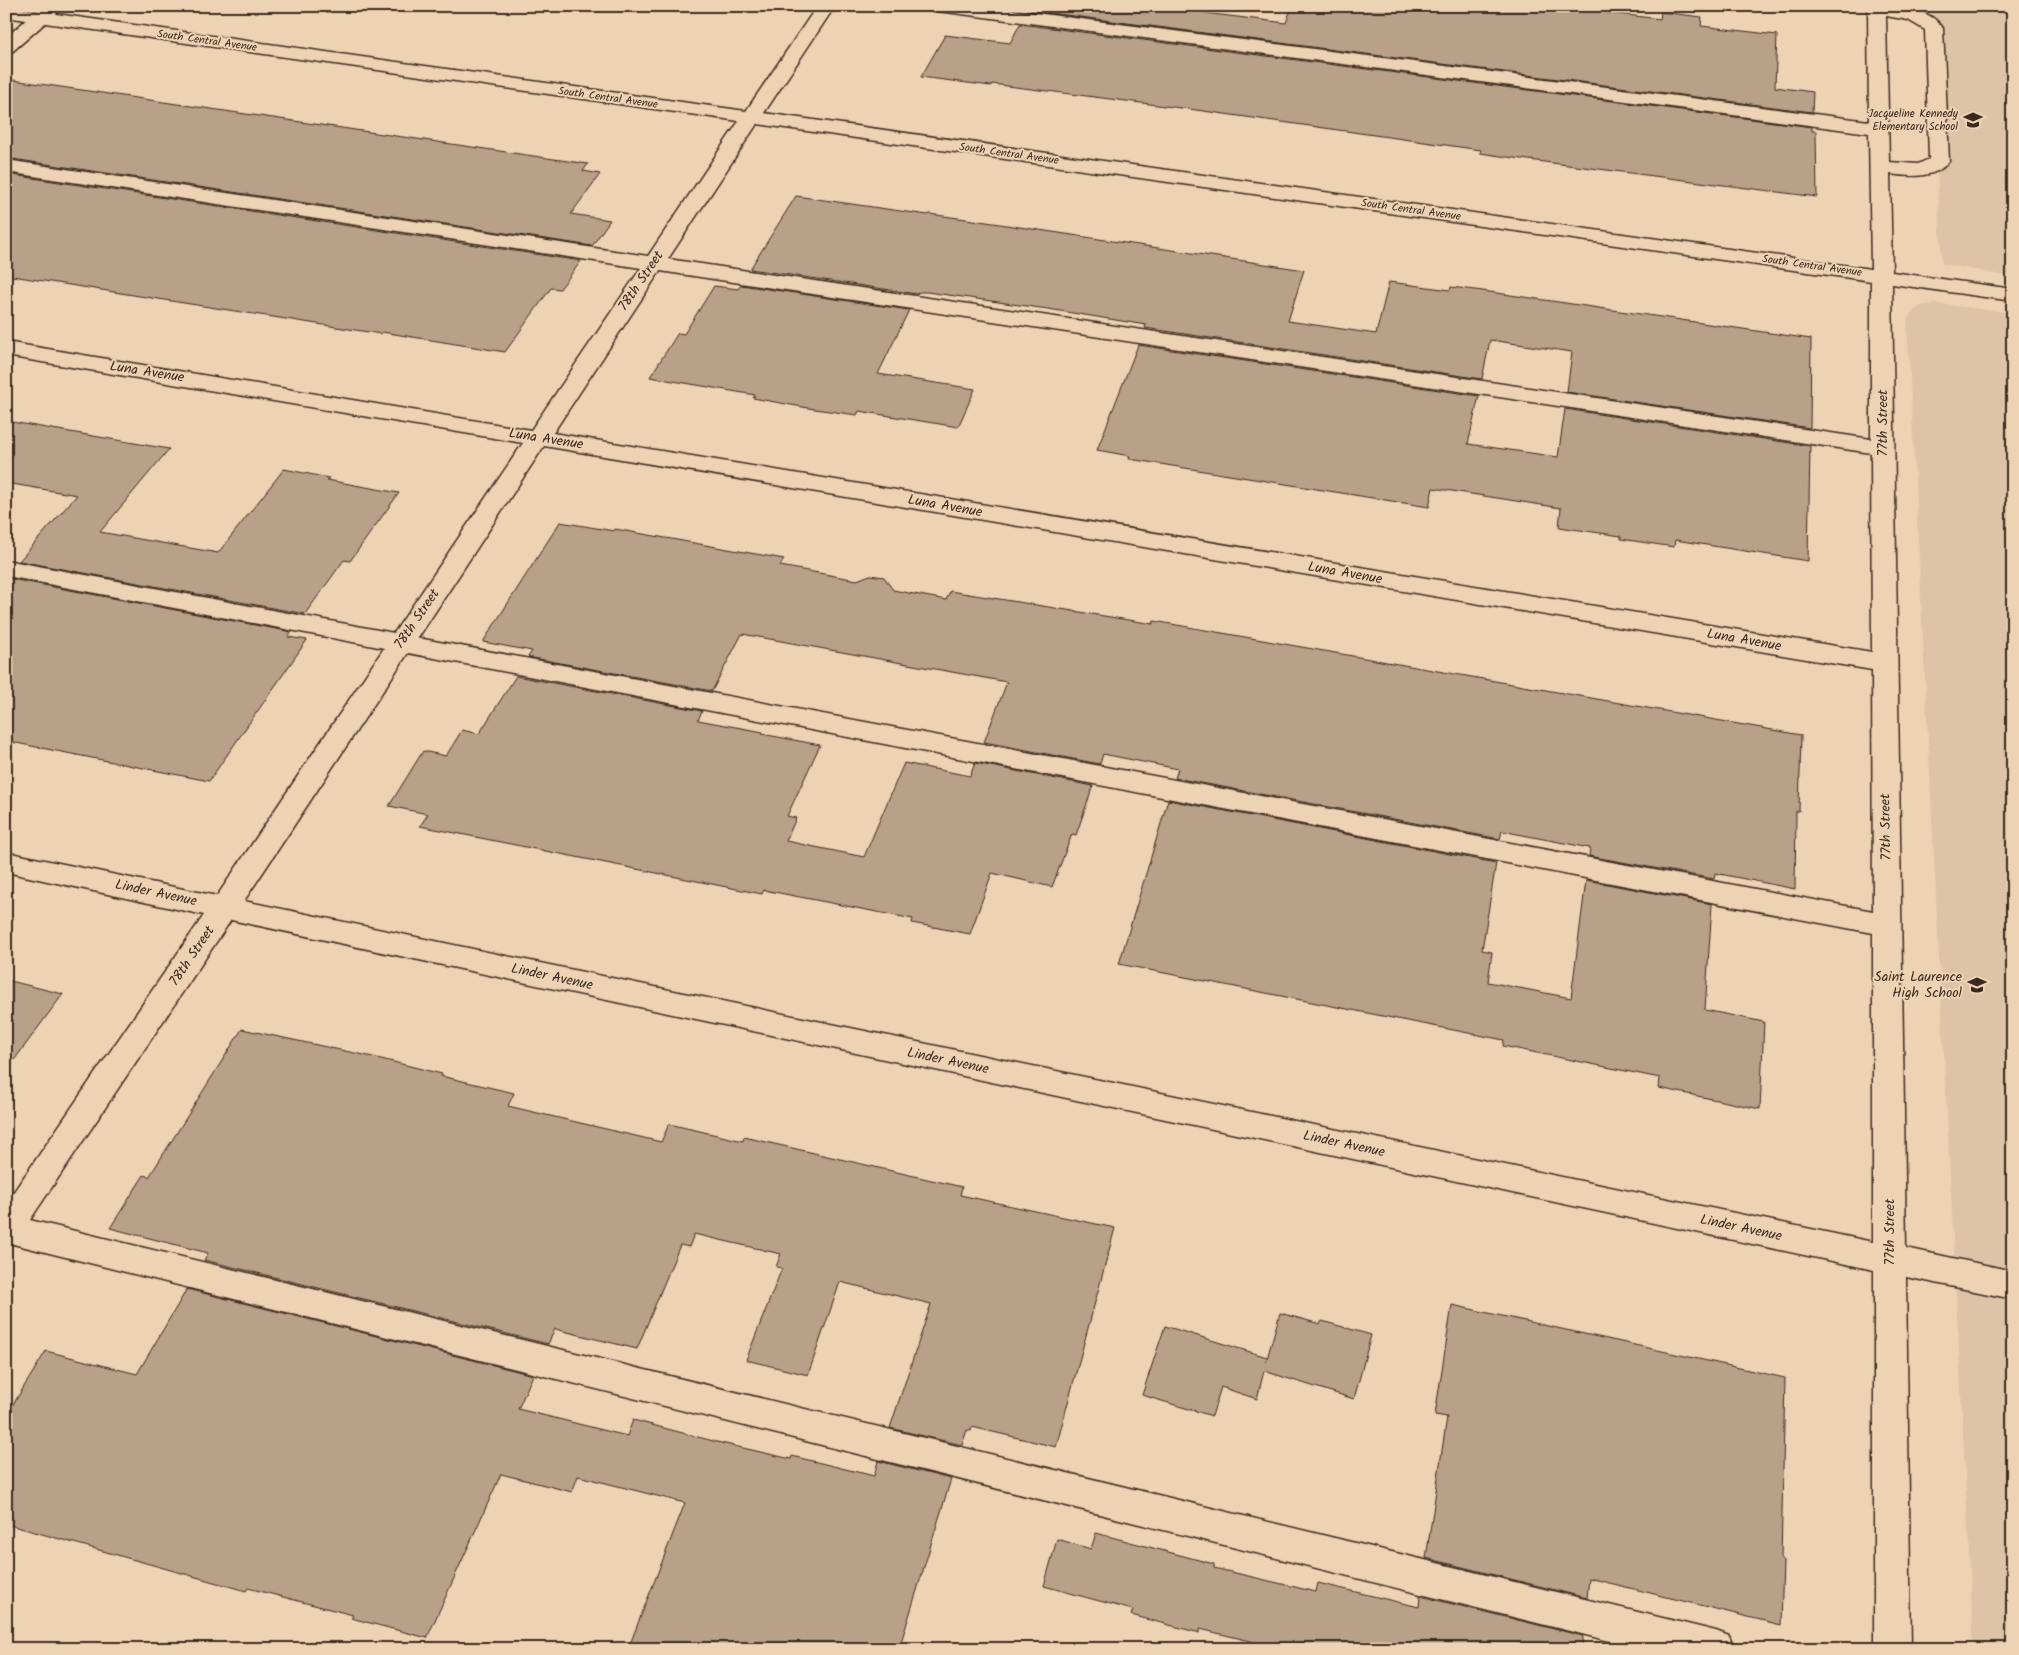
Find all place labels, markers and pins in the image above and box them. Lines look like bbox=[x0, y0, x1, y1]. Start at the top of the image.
place label: Jacqueline Kennedy Elementary School bbox=[1868, 105, 1959, 136]
school or university icon: Jacqueline Kennedy Elementary School bbox=[1962, 109, 1984, 131]
place label: Saint Laurence High School bbox=[1874, 966, 1963, 1004]
school or university icon: Saint Laurence High School bbox=[1966, 974, 1988, 996]

